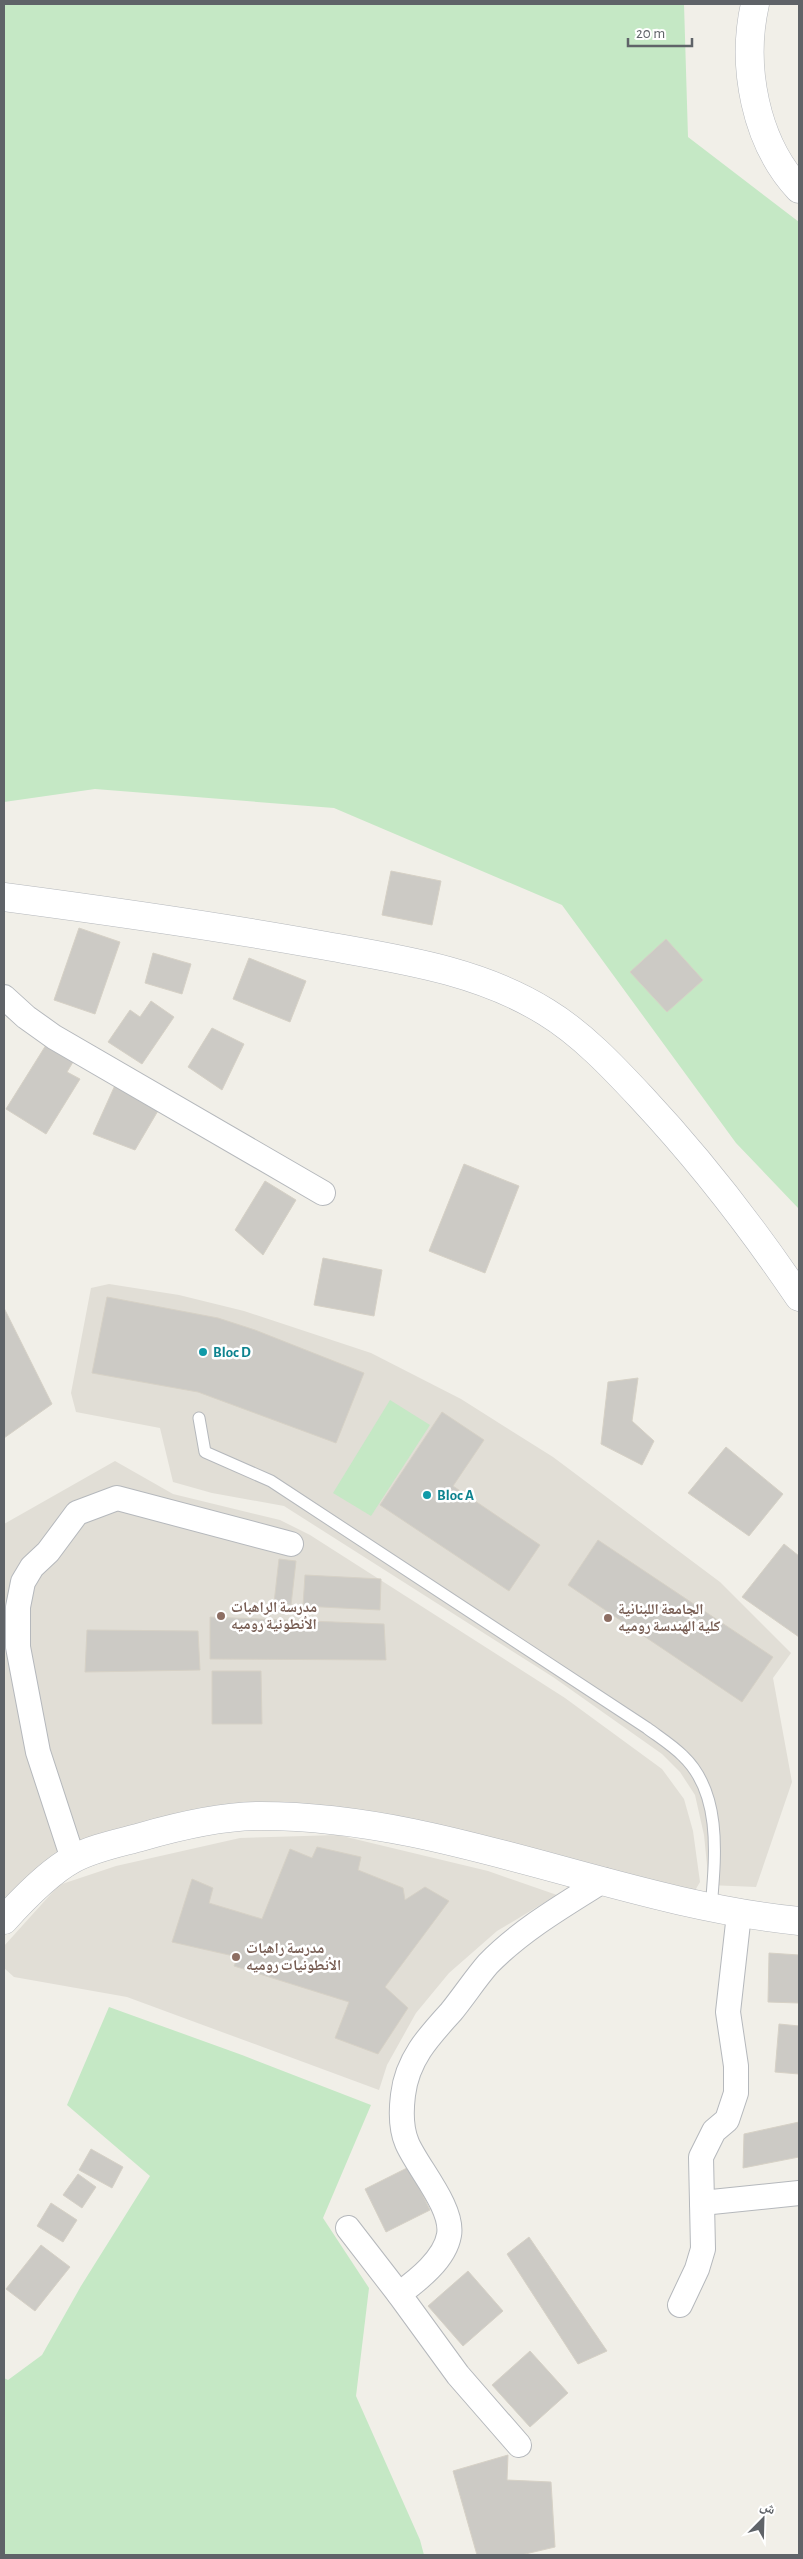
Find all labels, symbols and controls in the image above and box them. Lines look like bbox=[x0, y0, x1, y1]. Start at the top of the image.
scale bar bbox=[628, 15, 692, 47]
text: 20 m bbox=[636, 26, 665, 41]
place label: Bloc D bbox=[213, 1345, 251, 1360]
marker: Bloc D bbox=[197, 1346, 209, 1358]
place label: Bloc A bbox=[437, 1488, 474, 1503]
marker: Bloc A bbox=[421, 1489, 433, 1501]
place label: مدرسة الراهبات الأنطونية روميه bbox=[231, 1600, 317, 1632]
place label: الجامعة اللبنانية كلية الهندسة روميه bbox=[618, 1602, 721, 1635]
marker: مدرسة الراهبات الأنطونية روميه bbox=[215, 1610, 227, 1622]
marker: الجامعة اللبنانية كلية الهندسة روميه bbox=[602, 1612, 614, 1624]
place label: مدرسة راهبات الأنطونيات روميه bbox=[246, 1941, 341, 1973]
marker: مدرسة راهبات الأنطونيات روميه bbox=[230, 1951, 242, 1963]
north arrow bbox=[738, 2494, 788, 2544]
text: ش bbox=[758, 2499, 777, 2518]

